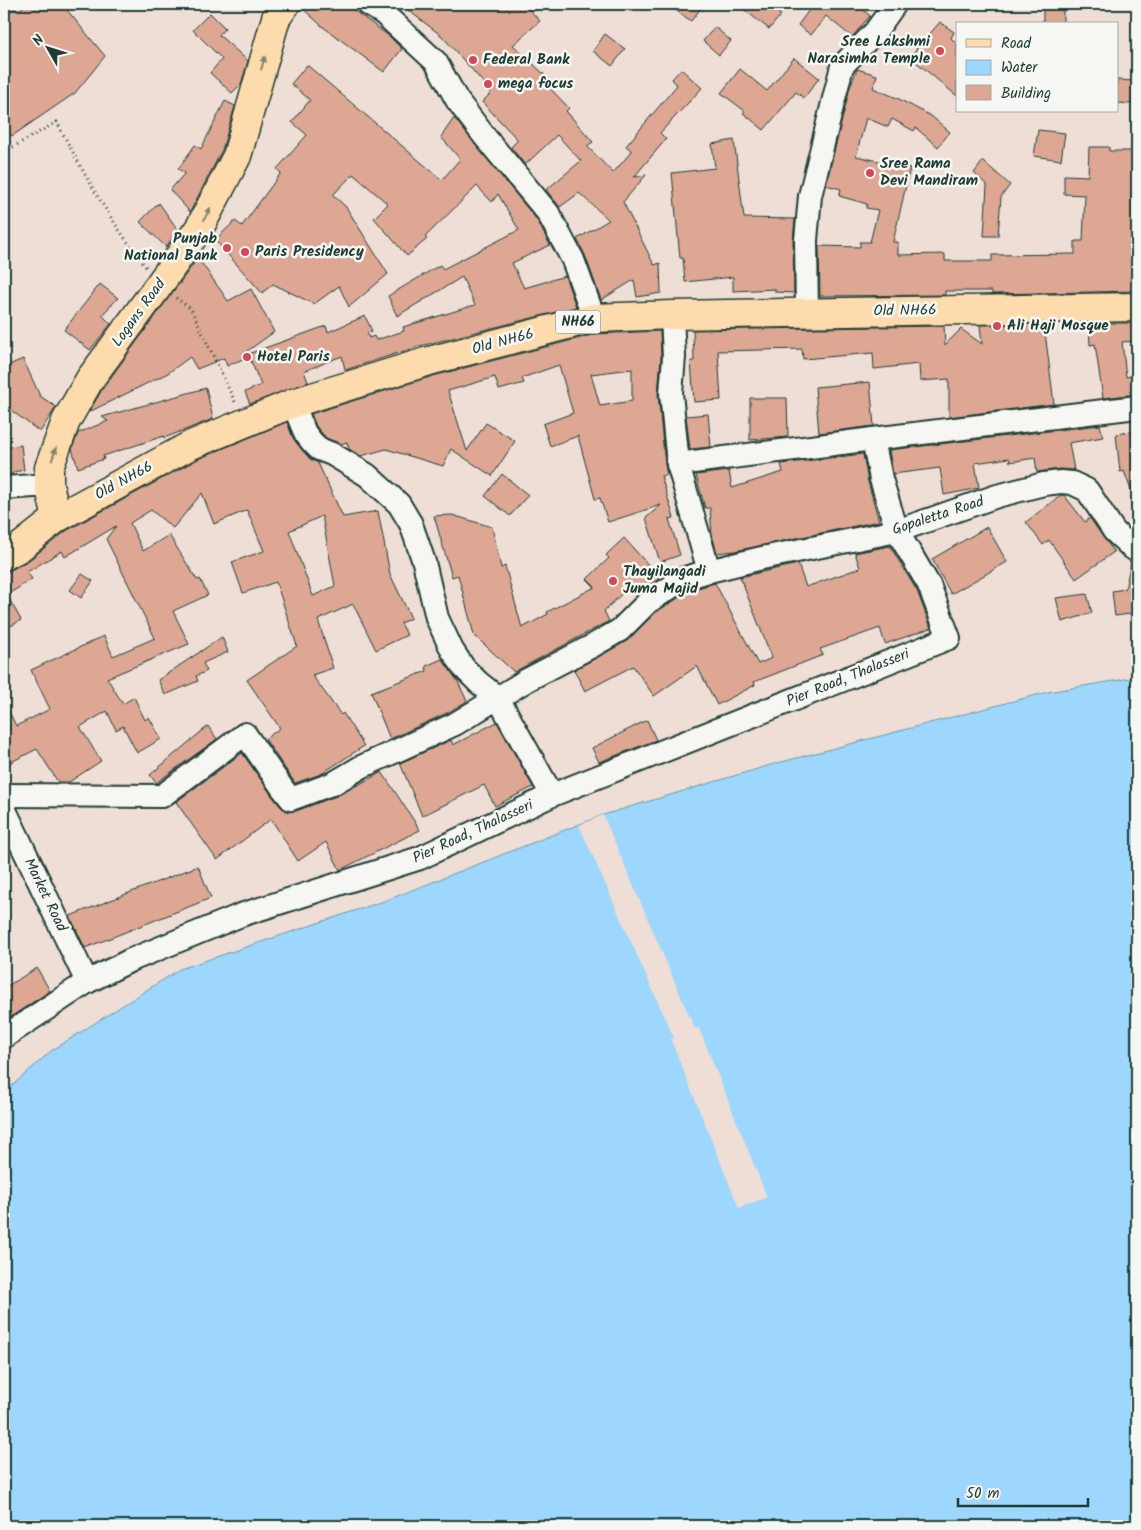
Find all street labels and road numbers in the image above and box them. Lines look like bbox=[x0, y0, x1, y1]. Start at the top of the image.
street label: Logans Road bbox=[106, 273, 172, 352]
street label: Old NH66 bbox=[873, 298, 937, 324]
road number: NH66 bbox=[556, 311, 600, 334]
street label: Old NH66 bbox=[469, 322, 537, 362]
street label: Old NH66 bbox=[91, 455, 157, 507]
street label: Gopaletta Road bbox=[889, 490, 988, 542]
street label: Pier Road, Thalasseri bbox=[783, 642, 914, 714]
street label: Pier Road, Thalasseri bbox=[409, 793, 539, 871]
street label: Market Road bbox=[17, 854, 73, 936]

